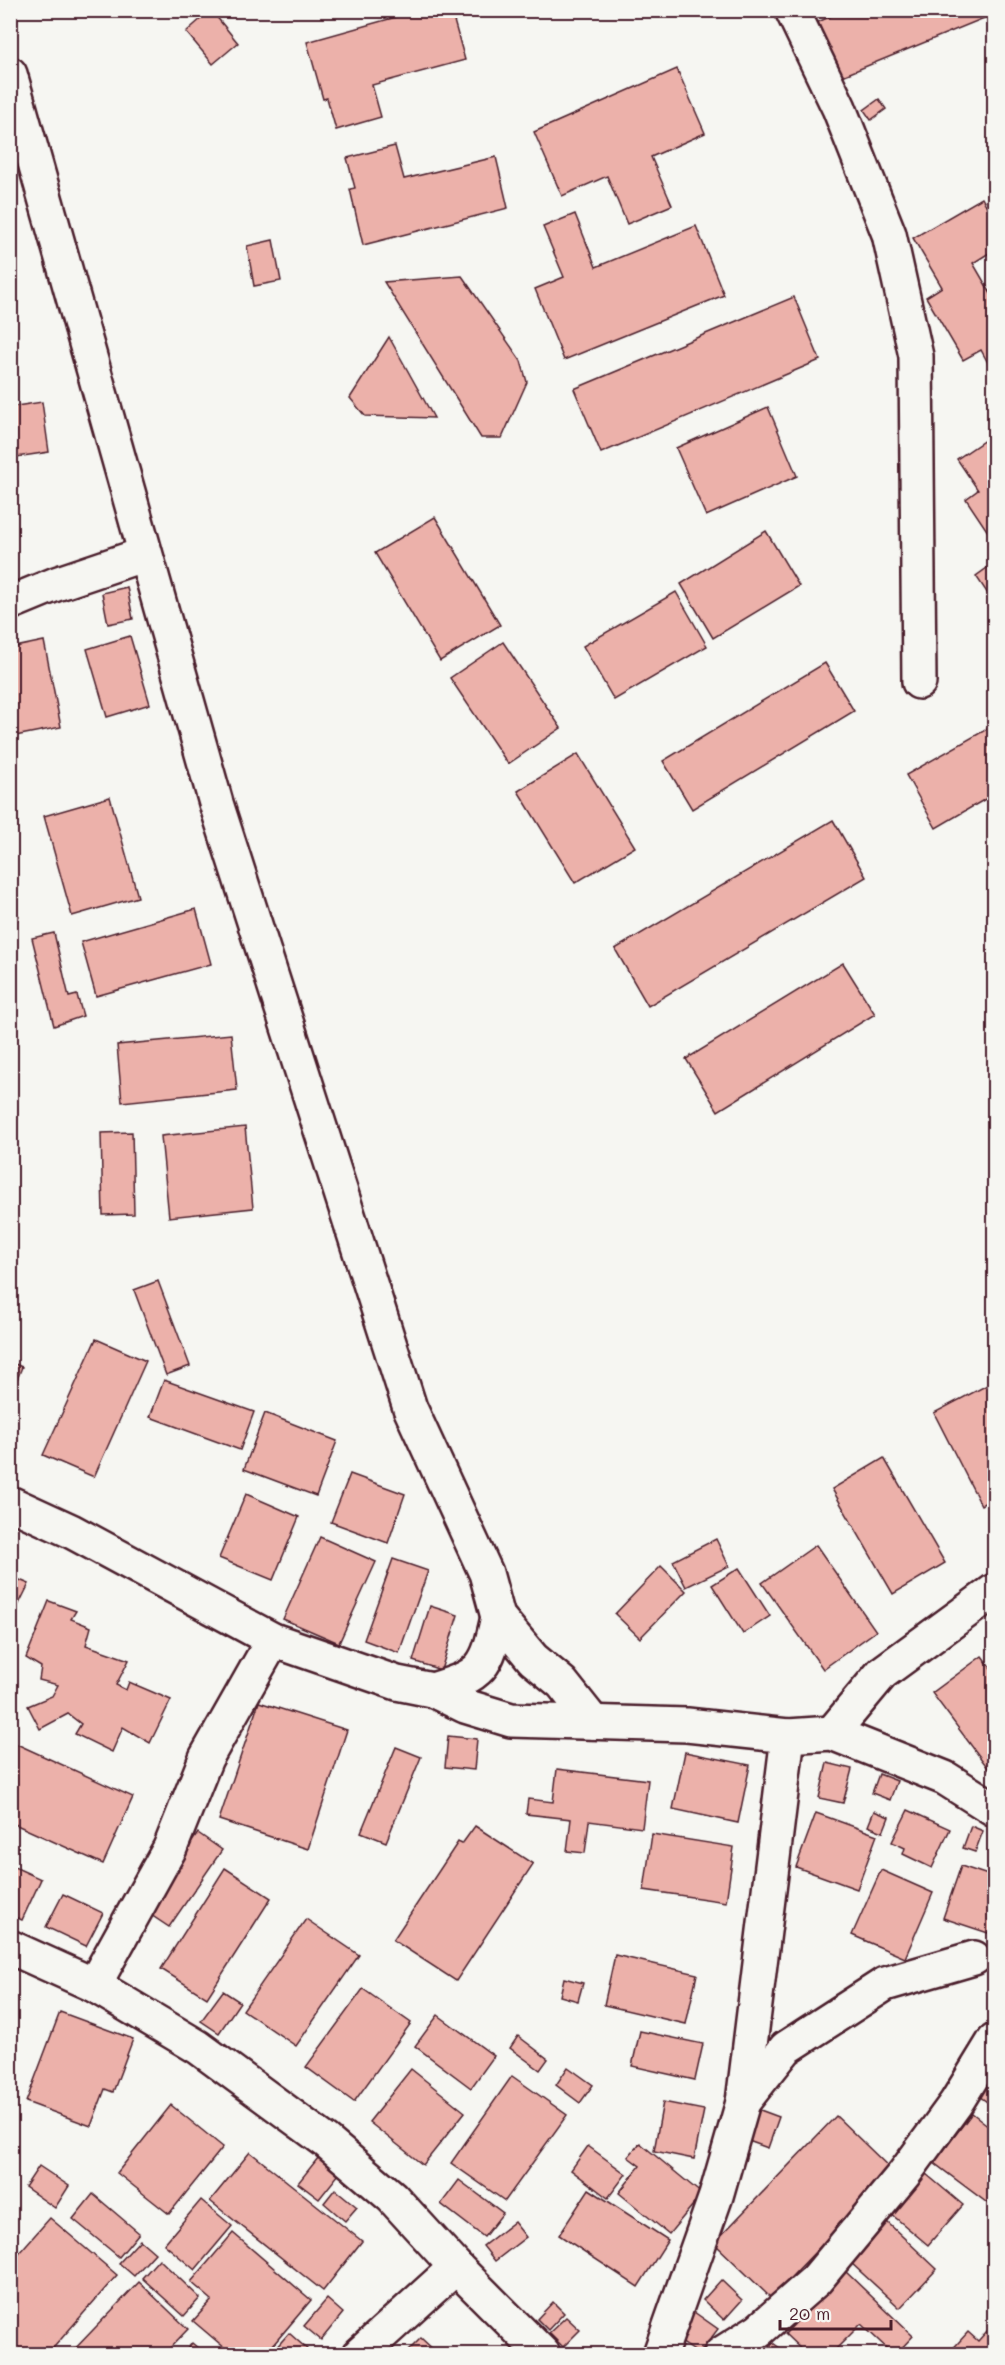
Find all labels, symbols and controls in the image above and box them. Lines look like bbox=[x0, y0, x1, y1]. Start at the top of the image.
scale bar bbox=[780, 2293, 891, 2331]
text: 20 m bbox=[789, 2301, 830, 2325]

